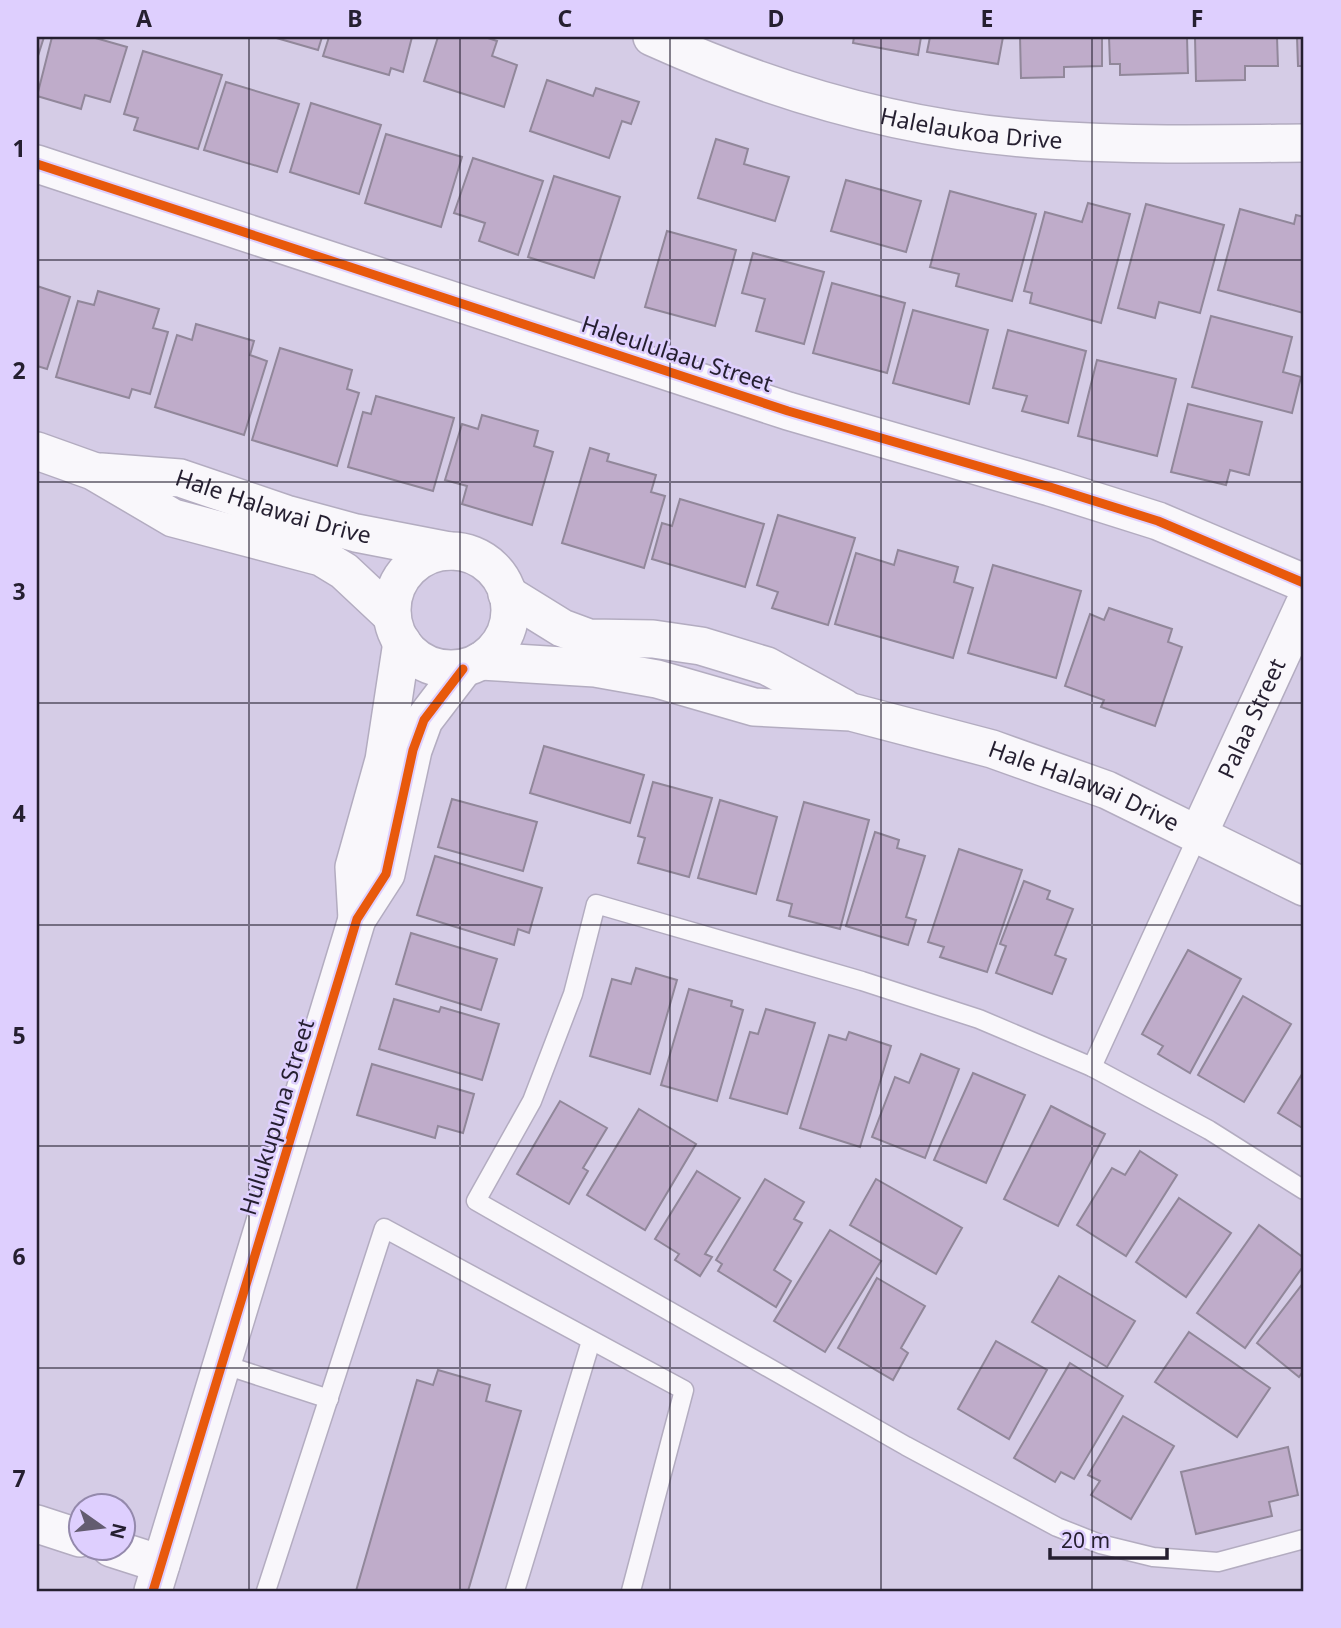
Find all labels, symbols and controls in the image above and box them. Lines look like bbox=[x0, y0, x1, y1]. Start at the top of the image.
text: A bbox=[136, 2, 152, 34]
text: B bbox=[347, 2, 363, 34]
text: C bbox=[558, 2, 573, 34]
text: D bbox=[768, 2, 784, 34]
text: E bbox=[981, 2, 993, 34]
text: F bbox=[1191, 2, 1203, 34]
street label: Halelaukoa Drive bbox=[877, 99, 1064, 156]
text: 1 bbox=[12, 132, 26, 164]
street label: Haleululaau Street bbox=[578, 307, 777, 399]
text: 2 bbox=[12, 354, 26, 386]
street label: Hale Halawai Drive bbox=[171, 461, 374, 551]
text: 3 bbox=[12, 575, 26, 607]
street label: Palaa Street bbox=[1209, 653, 1292, 783]
street label: Hale Halawai Drive bbox=[984, 732, 1185, 838]
text: 4 bbox=[12, 797, 26, 829]
street label: Hulukupuna Street bbox=[231, 1015, 321, 1219]
text: 5 bbox=[12, 1019, 26, 1051]
text: 6 bbox=[12, 1240, 26, 1272]
text: 7 bbox=[12, 1462, 26, 1494]
north arrow bbox=[66, 1492, 136, 1562]
scale bar bbox=[1050, 1516, 1168, 1560]
text: N bbox=[104, 1520, 133, 1542]
text: 20 m bbox=[1061, 1526, 1110, 1554]

